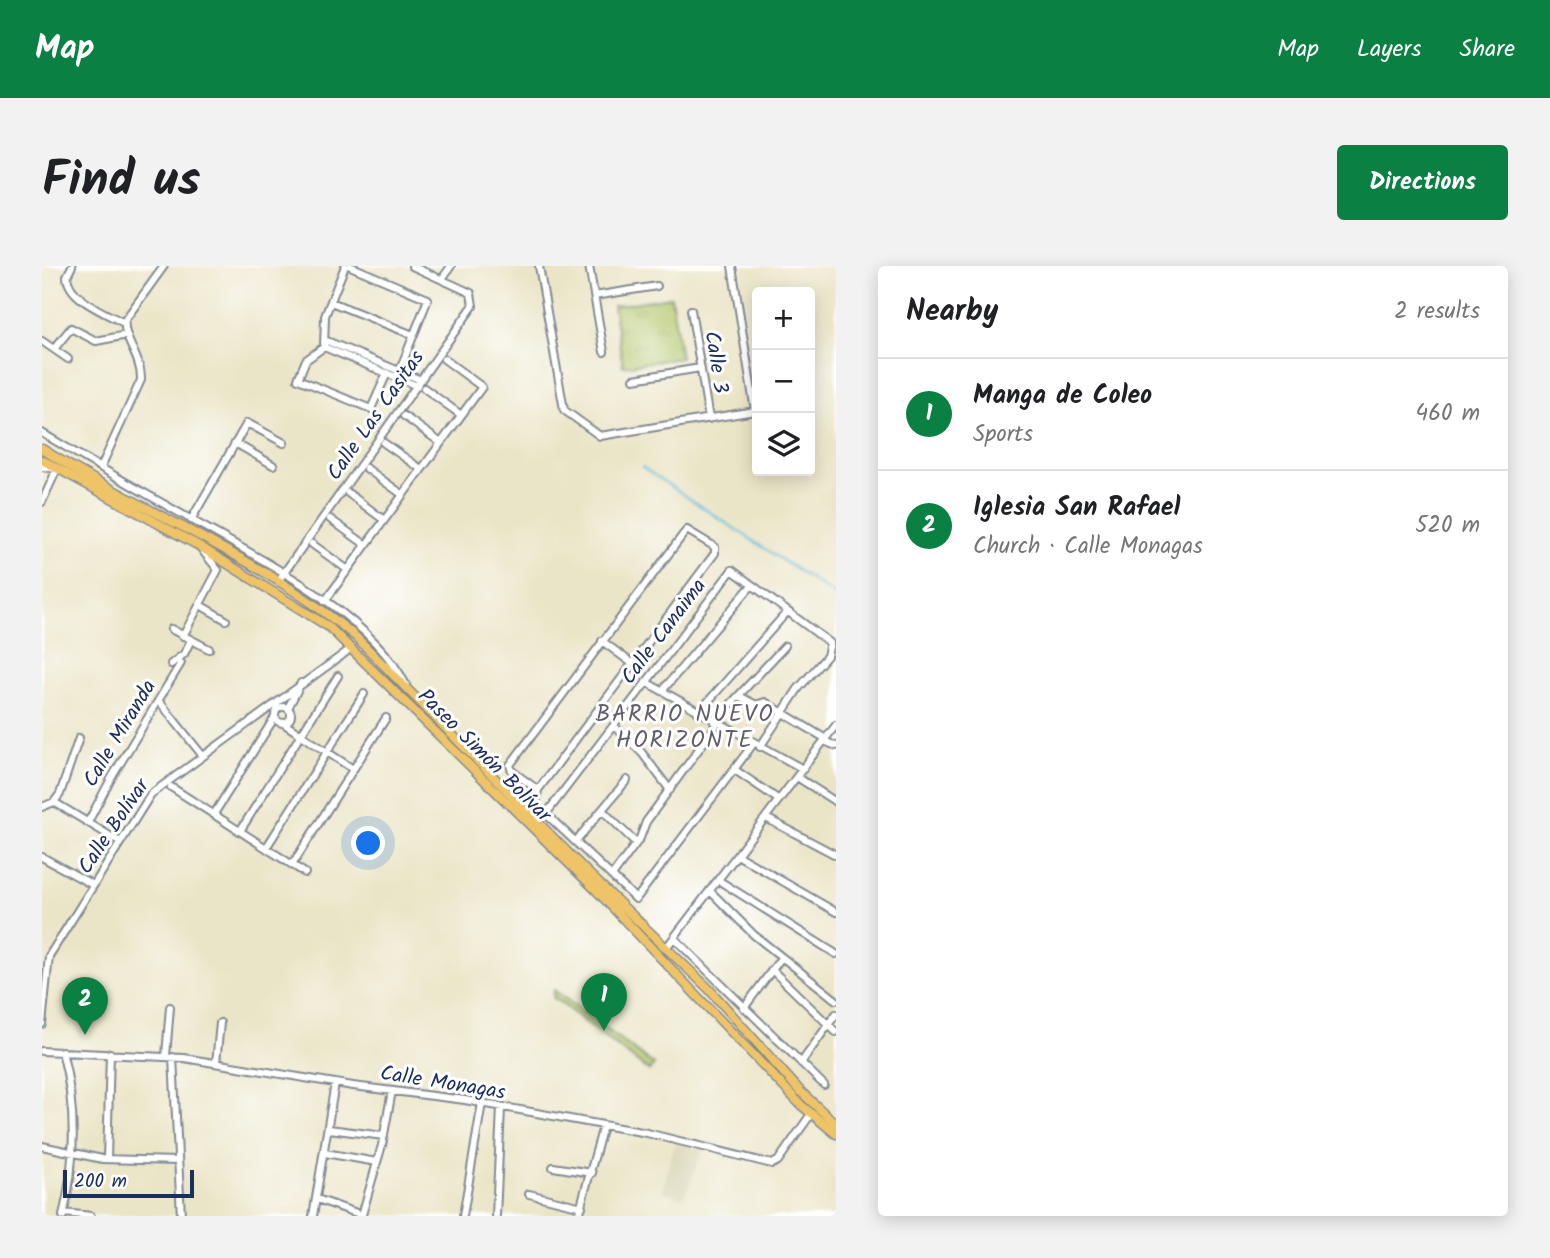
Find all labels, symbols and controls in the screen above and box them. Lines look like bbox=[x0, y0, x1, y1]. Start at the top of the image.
text: Map bbox=[35, 23, 95, 76]
text: Map bbox=[1277, 30, 1319, 69]
text: Layers bbox=[1357, 30, 1421, 69]
text: Share bbox=[1459, 30, 1515, 69]
text: Find us bbox=[42, 143, 200, 221]
button: Directions bbox=[1337, 145, 1508, 220]
map controls bbox=[752, 287, 815, 476]
button: + bbox=[752, 287, 815, 350]
text: Nearby bbox=[906, 288, 998, 336]
text: 2 results bbox=[1394, 294, 1480, 330]
street label: Calle 3 bbox=[694, 329, 737, 396]
street label: Calle Las Casitas bbox=[319, 344, 434, 488]
button: − bbox=[752, 350, 815, 413]
text: Manga de Coleo bbox=[973, 375, 1152, 417]
text: 1 bbox=[926, 396, 932, 432]
text: 460 m bbox=[1416, 396, 1480, 432]
button: layers bbox=[752, 413, 815, 476]
text: Sports bbox=[973, 417, 1033, 453]
text: Iglesia San Rafael bbox=[973, 487, 1180, 529]
text: 2 bbox=[922, 508, 936, 544]
text: 520 m bbox=[1415, 508, 1480, 544]
text: Church · Calle Monagas bbox=[973, 529, 1203, 565]
street label: Calle Canaima bbox=[613, 572, 715, 692]
street label: Calle Miranda bbox=[75, 674, 165, 794]
street label: Paseo Simón Bolívar bbox=[409, 681, 559, 831]
district label: BARRIO NUEVO HORIZONTE bbox=[595, 697, 775, 759]
street label: Calle Bolívar bbox=[70, 771, 159, 881]
your location bbox=[351, 826, 385, 860]
pin: 1 bbox=[581, 973, 627, 1031]
pin: 2 bbox=[62, 977, 108, 1035]
street label: Calle Monagas bbox=[378, 1057, 508, 1110]
scale bar bbox=[63, 1167, 194, 1199]
text: 200 m bbox=[74, 1167, 127, 1197]

